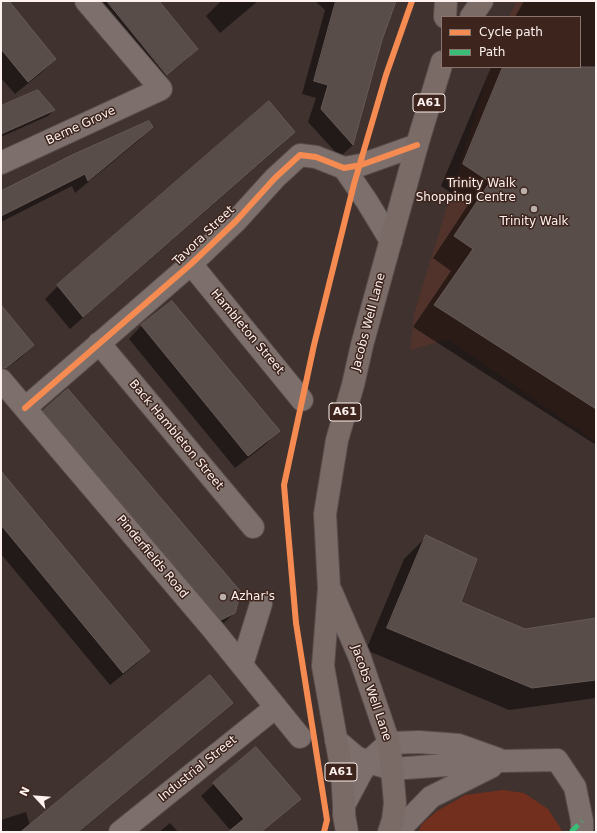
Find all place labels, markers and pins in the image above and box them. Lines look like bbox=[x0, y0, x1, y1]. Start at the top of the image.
place label: Trinity Walk Shopping Centre bbox=[416, 177, 516, 205]
marker: Trinity Walk Shopping Centre bbox=[519, 186, 529, 196]
marker: Trinity Walk bbox=[529, 204, 539, 214]
place label: Trinity Walk bbox=[499, 215, 569, 229]
place label: Azhar's bbox=[231, 590, 275, 604]
marker: Azhar's bbox=[218, 592, 228, 602]

